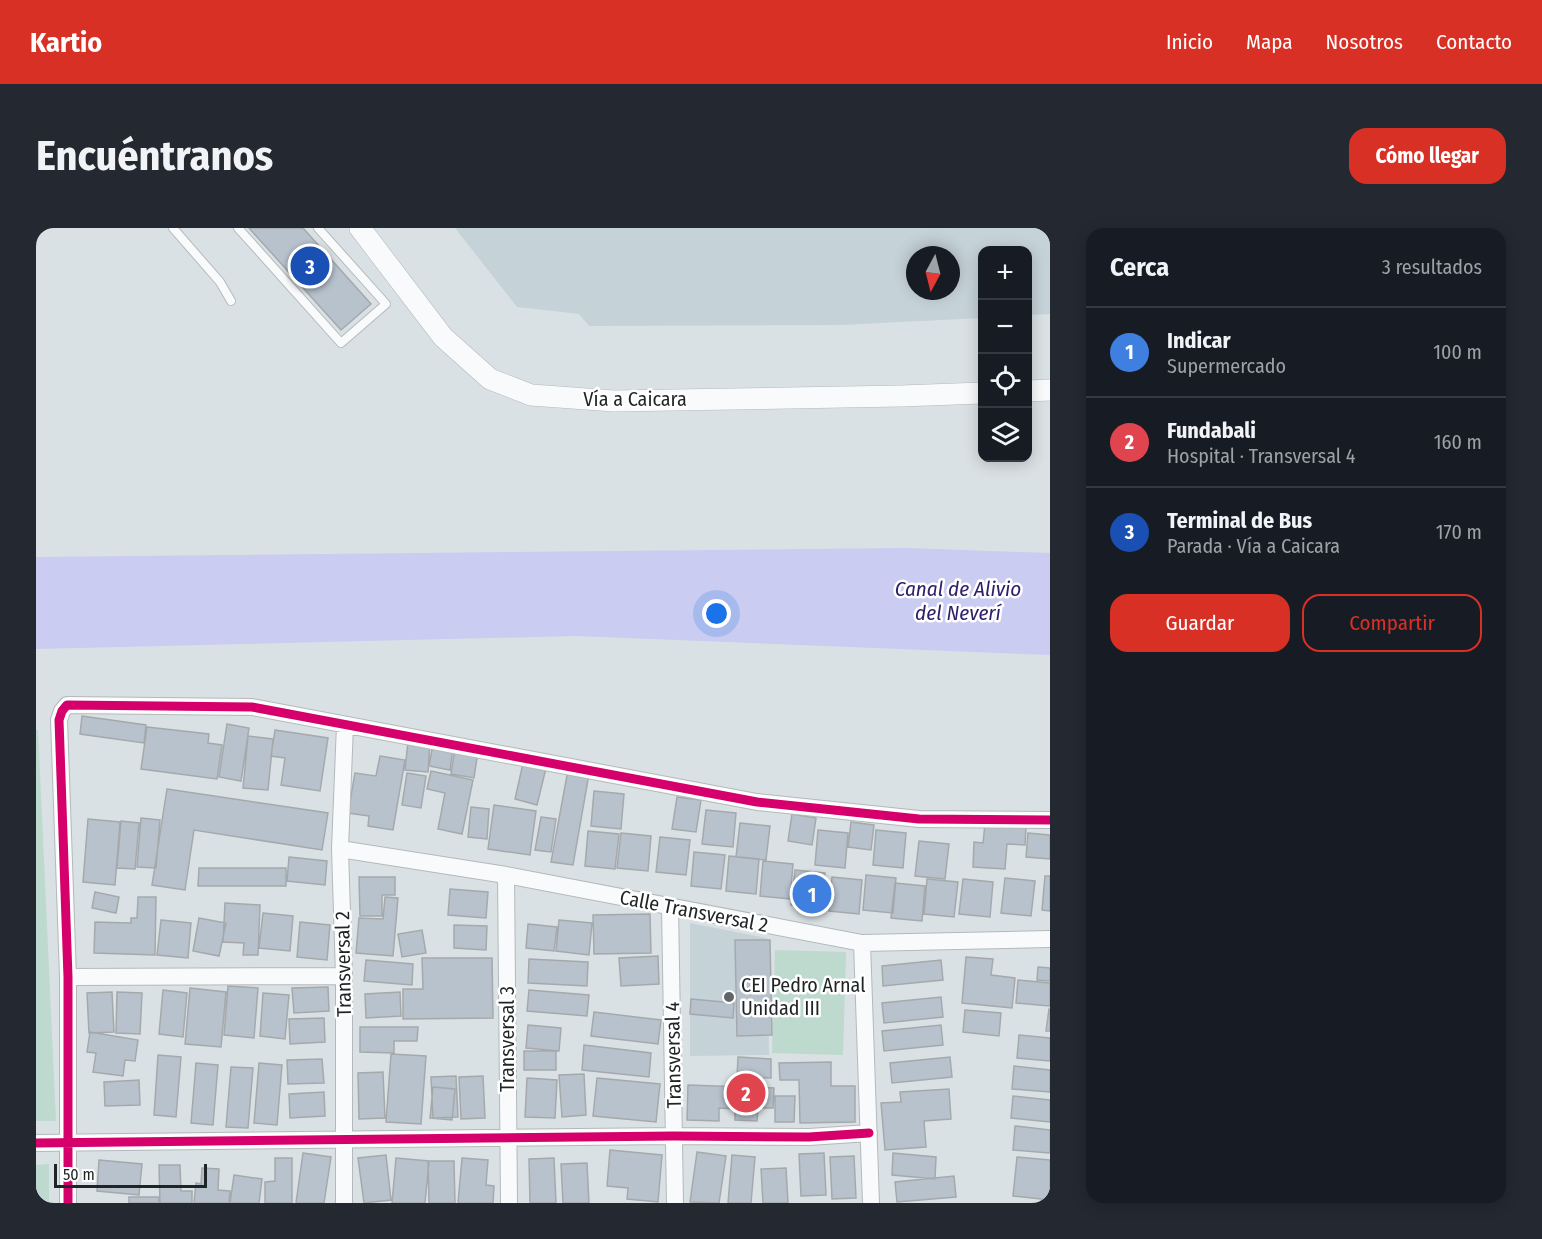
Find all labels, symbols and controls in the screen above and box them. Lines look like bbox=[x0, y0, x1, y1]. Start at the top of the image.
text: Kartio bbox=[30, 26, 102, 59]
text: Inicio bbox=[1166, 29, 1213, 55]
text: Mapa bbox=[1246, 29, 1293, 55]
text: Nosotros bbox=[1326, 29, 1403, 55]
text: Contacto bbox=[1436, 29, 1512, 55]
button: Cómo llegar bbox=[1349, 128, 1506, 184]
text: Encuéntranos bbox=[36, 131, 273, 181]
pin: 3 bbox=[290, 243, 330, 288]
north arrow bbox=[906, 246, 960, 300]
map controls bbox=[978, 246, 1032, 462]
button: + bbox=[978, 246, 1032, 300]
text: Cerca bbox=[1110, 252, 1169, 283]
text: 3 resultados bbox=[1382, 255, 1482, 279]
button: − bbox=[978, 300, 1032, 354]
text: Indicar bbox=[1167, 327, 1231, 354]
text: 1 bbox=[1125, 340, 1134, 364]
text: 100 m bbox=[1433, 340, 1482, 364]
button: locate bbox=[978, 354, 1032, 408]
text: Supermercado bbox=[1167, 354, 1286, 378]
street label: Vía a Caicara bbox=[583, 387, 687, 411]
button: layers bbox=[978, 408, 1032, 462]
text: Fundabali bbox=[1167, 417, 1256, 444]
text: 2 bbox=[1125, 430, 1134, 454]
text: 160 m bbox=[1434, 430, 1482, 454]
text: Hospital · Transversal 4 bbox=[1167, 444, 1355, 468]
text: Terminal de Bus bbox=[1167, 507, 1312, 534]
text: 3 bbox=[1125, 520, 1134, 544]
text: 170 m bbox=[1436, 520, 1482, 544]
text: Parada · Vía a Caicara bbox=[1167, 534, 1340, 558]
water label: Canal de Alivio del Neverí bbox=[895, 576, 1021, 626]
button: Guardar bbox=[1110, 594, 1290, 652]
button: Compartir bbox=[1302, 594, 1482, 652]
your location bbox=[702, 599, 731, 628]
pin: 1 bbox=[792, 872, 832, 916]
street label: Calle Transversal 2 bbox=[618, 885, 770, 937]
street label: Transversal 2 bbox=[330, 911, 356, 1017]
place label: CEI Pedro Arnal Unidad III bbox=[741, 973, 866, 1020]
street label: Transversal 3 bbox=[495, 986, 519, 1092]
marker: CEI Pedro Arnal Unidad III bbox=[722, 990, 736, 1004]
street label: Transversal 4 bbox=[660, 1001, 686, 1109]
pin: 2 bbox=[726, 1070, 766, 1116]
scale bar bbox=[54, 1161, 207, 1188]
text: 50 m bbox=[63, 1165, 95, 1184]

